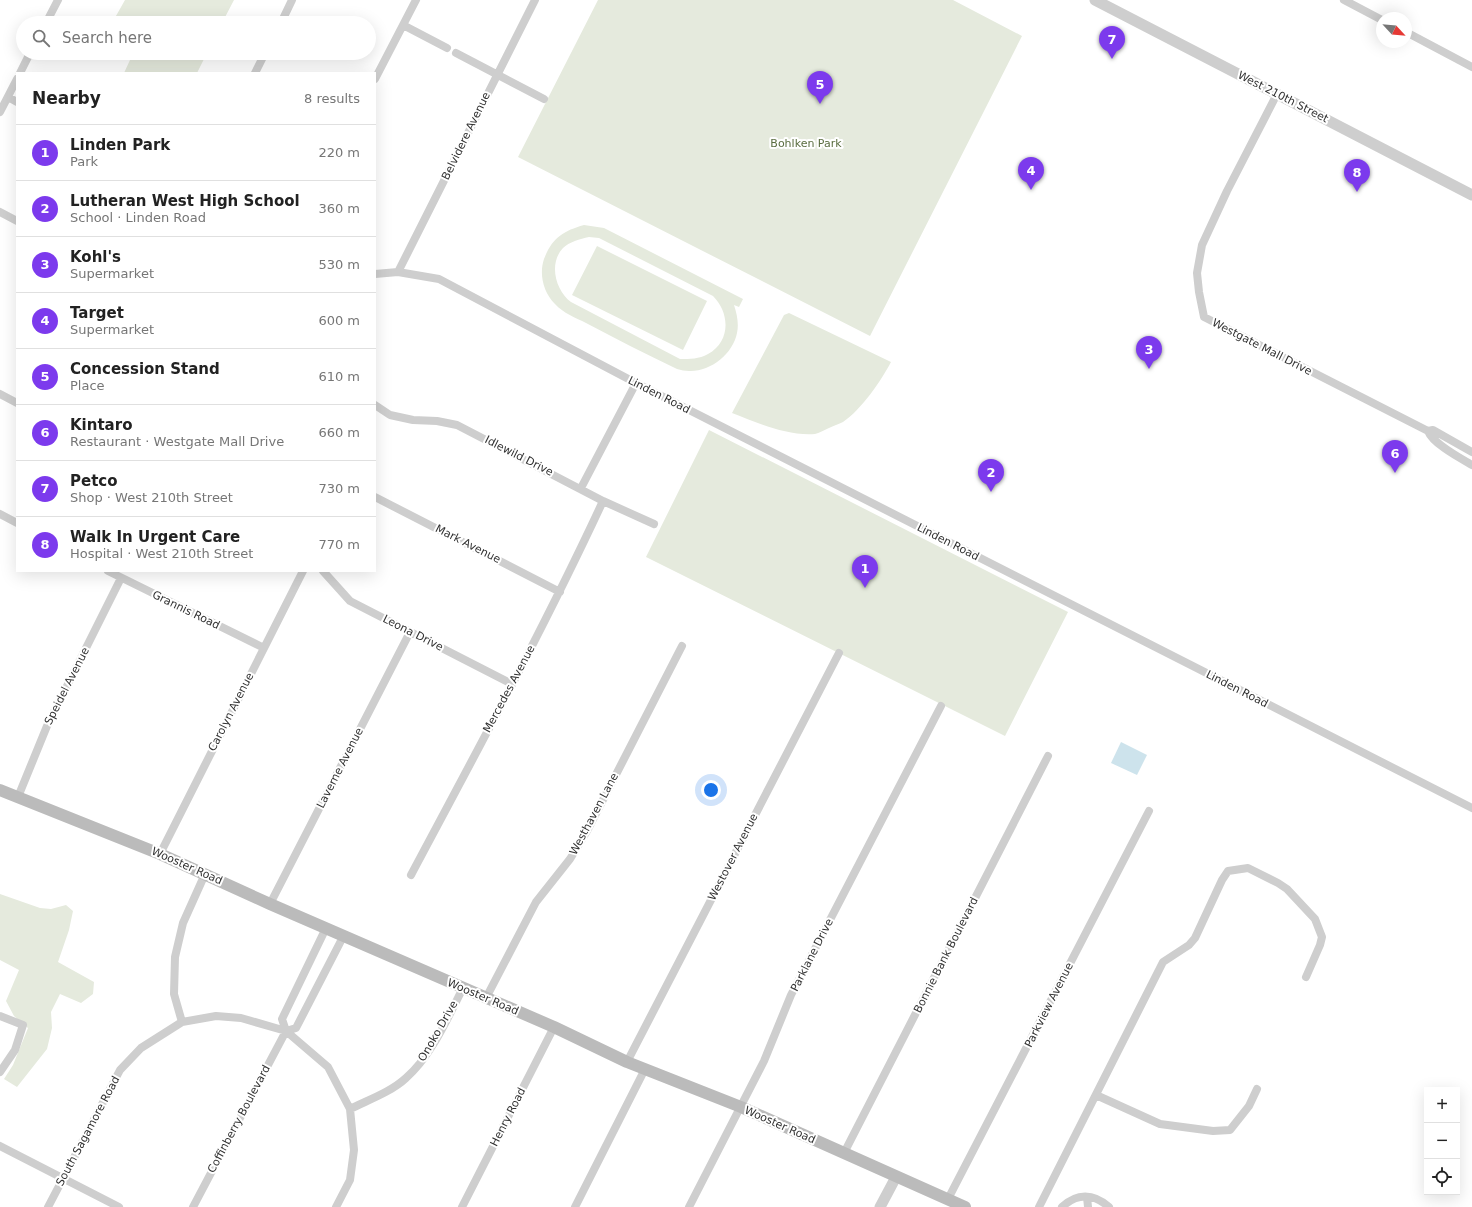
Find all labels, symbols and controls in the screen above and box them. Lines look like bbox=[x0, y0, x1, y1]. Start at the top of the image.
north arrow bbox=[1376, 12, 1412, 48]
search box bbox=[16, 16, 376, 60]
pin: 7 bbox=[1099, 26, 1125, 59]
icon: search bbox=[30, 27, 52, 49]
text: Search here bbox=[62, 29, 152, 47]
street label: West 210th Street bbox=[1236, 69, 1331, 126]
pin: 5 bbox=[807, 71, 833, 104]
text: Nearby bbox=[32, 88, 101, 108]
street label: Belvidere Avenue bbox=[439, 90, 493, 182]
text: 8 results bbox=[304, 91, 360, 106]
text: Linden Park bbox=[70, 136, 170, 154]
park label: Bohlken Park bbox=[770, 137, 842, 150]
text: 1 bbox=[40, 145, 50, 160]
text: 220 m bbox=[318, 145, 360, 160]
text: Park bbox=[70, 154, 98, 169]
pin: 4 bbox=[1018, 157, 1044, 190]
pin: 8 bbox=[1344, 159, 1370, 192]
text: Lutheran West High School bbox=[70, 192, 300, 210]
text: 2 bbox=[40, 201, 50, 216]
text: 360 m bbox=[318, 201, 360, 216]
text: School · Linden Road bbox=[70, 210, 206, 225]
text: Kohl's bbox=[70, 248, 121, 266]
text: 3 bbox=[40, 257, 50, 272]
text: 530 m bbox=[318, 257, 360, 272]
text: Supermarket bbox=[70, 266, 154, 281]
text: Target bbox=[70, 304, 124, 322]
text: 4 bbox=[40, 313, 50, 328]
text: 600 m bbox=[318, 313, 360, 328]
street label: Westgate Mall Drive bbox=[1210, 316, 1314, 378]
text: Supermarket bbox=[70, 322, 154, 337]
pin: 3 bbox=[1136, 336, 1162, 369]
text: Concession Stand bbox=[70, 360, 220, 378]
text: 5 bbox=[40, 369, 50, 384]
text: 610 m bbox=[318, 369, 360, 384]
street label: Linden Road bbox=[626, 374, 692, 416]
text: Place bbox=[70, 378, 105, 393]
text: Kintaro bbox=[70, 416, 132, 434]
text: 6 bbox=[40, 425, 50, 440]
text: 660 m bbox=[318, 425, 360, 440]
street label: Idlewild Drive bbox=[483, 433, 556, 479]
text: Restaurant · Westgate Mall Drive bbox=[70, 434, 284, 449]
pin: 6 bbox=[1382, 440, 1408, 473]
pin: 2 bbox=[978, 459, 1004, 492]
text: Petco bbox=[70, 472, 118, 490]
text: 7 bbox=[40, 481, 50, 496]
text: 730 m bbox=[318, 481, 360, 496]
text: Shop · West 210th Street bbox=[70, 490, 233, 505]
street label: Linden Road bbox=[915, 521, 981, 563]
street label: Mark Avenue bbox=[433, 522, 503, 566]
text: Walk In Urgent Care bbox=[70, 528, 240, 546]
text: 8 bbox=[40, 537, 50, 552]
text: 770 m bbox=[318, 537, 360, 552]
text: Hospital · West 210th Street bbox=[70, 546, 253, 561]
pin: 1 bbox=[852, 555, 878, 588]
street label: Grannis Road bbox=[150, 588, 222, 632]
street label: Leona Drive bbox=[381, 612, 446, 654]
street label: Mercedes Avenue bbox=[480, 643, 538, 735]
street label: Speidel Avenue bbox=[42, 645, 92, 727]
street label: Linden Road bbox=[1204, 668, 1270, 710]
street label: Carolyn Avenue bbox=[206, 670, 256, 753]
street label: Laverne Avenue bbox=[314, 725, 366, 810]
street label: Westhaven Lane bbox=[567, 771, 621, 857]
your location bbox=[701, 780, 721, 800]
street label: Westover Avenue bbox=[705, 811, 761, 903]
street label: Wooster Road bbox=[150, 845, 224, 887]
street label: Bonnie Bank Boulevard bbox=[911, 895, 981, 1015]
street label: Parklane Drive bbox=[788, 916, 836, 994]
street label: Parkview Avenue bbox=[1022, 960, 1076, 1050]
street label: Wooster Road bbox=[445, 976, 521, 1018]
street label: Onoko Drive bbox=[415, 998, 461, 1064]
street label: Coffinberry Boulevard bbox=[205, 1063, 273, 1175]
street label: South Sagamore Road bbox=[54, 1074, 122, 1188]
street label: Henry Road bbox=[488, 1085, 528, 1149]
map controls bbox=[1424, 1087, 1460, 1195]
button: + bbox=[1424, 1087, 1460, 1123]
street label: Wooster Road bbox=[743, 1104, 817, 1146]
button: − bbox=[1424, 1123, 1460, 1159]
button: locate bbox=[1424, 1159, 1460, 1195]

